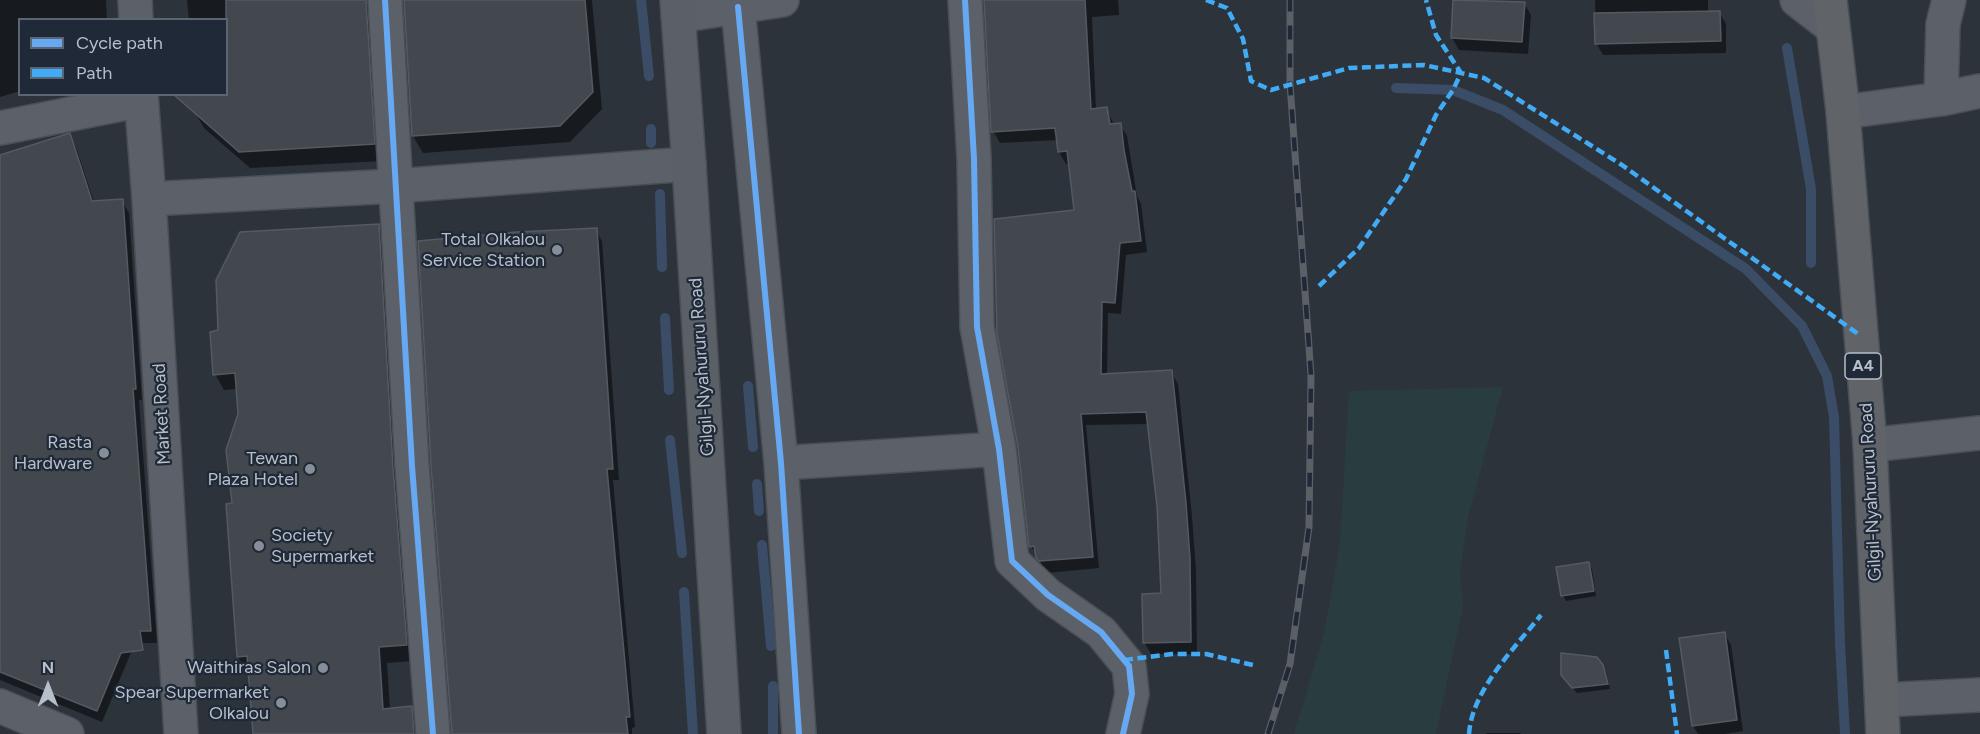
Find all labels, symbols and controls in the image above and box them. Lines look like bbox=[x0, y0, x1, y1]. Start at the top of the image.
legend bbox=[18, 18, 228, 96]
text: Cycle path bbox=[76, 32, 163, 54]
text: Path bbox=[76, 62, 112, 84]
place label: Total Olkalou Service Station bbox=[422, 229, 545, 272]
marker: Total Olkalou Service Station bbox=[550, 243, 564, 257]
street label: Gilgil-Nyahururu Road bbox=[685, 277, 719, 457]
road number: A4 bbox=[1845, 353, 1881, 379]
street label: Market Road bbox=[149, 363, 175, 465]
street label: Gilgil-Nyahururu Road bbox=[1856, 402, 1886, 582]
place label: Rasta Hardware bbox=[14, 432, 92, 474]
marker: Rasta Hardware bbox=[97, 446, 111, 460]
place label: Tewan Plaza Hotel bbox=[207, 448, 298, 490]
marker: Tewan Plaza Hotel bbox=[303, 462, 317, 476]
place label: Society Supermarket bbox=[271, 525, 374, 568]
marker: Society Supermarket bbox=[252, 539, 266, 553]
north arrow bbox=[18, 656, 78, 716]
place label: Waithiras Salon bbox=[187, 657, 311, 679]
text: N bbox=[42, 658, 54, 677]
marker: Waithiras Salon bbox=[316, 661, 330, 675]
place label: Spear Supermarket Olkalou bbox=[114, 682, 269, 724]
marker: Spear Supermarket Olkalou bbox=[274, 696, 288, 710]

